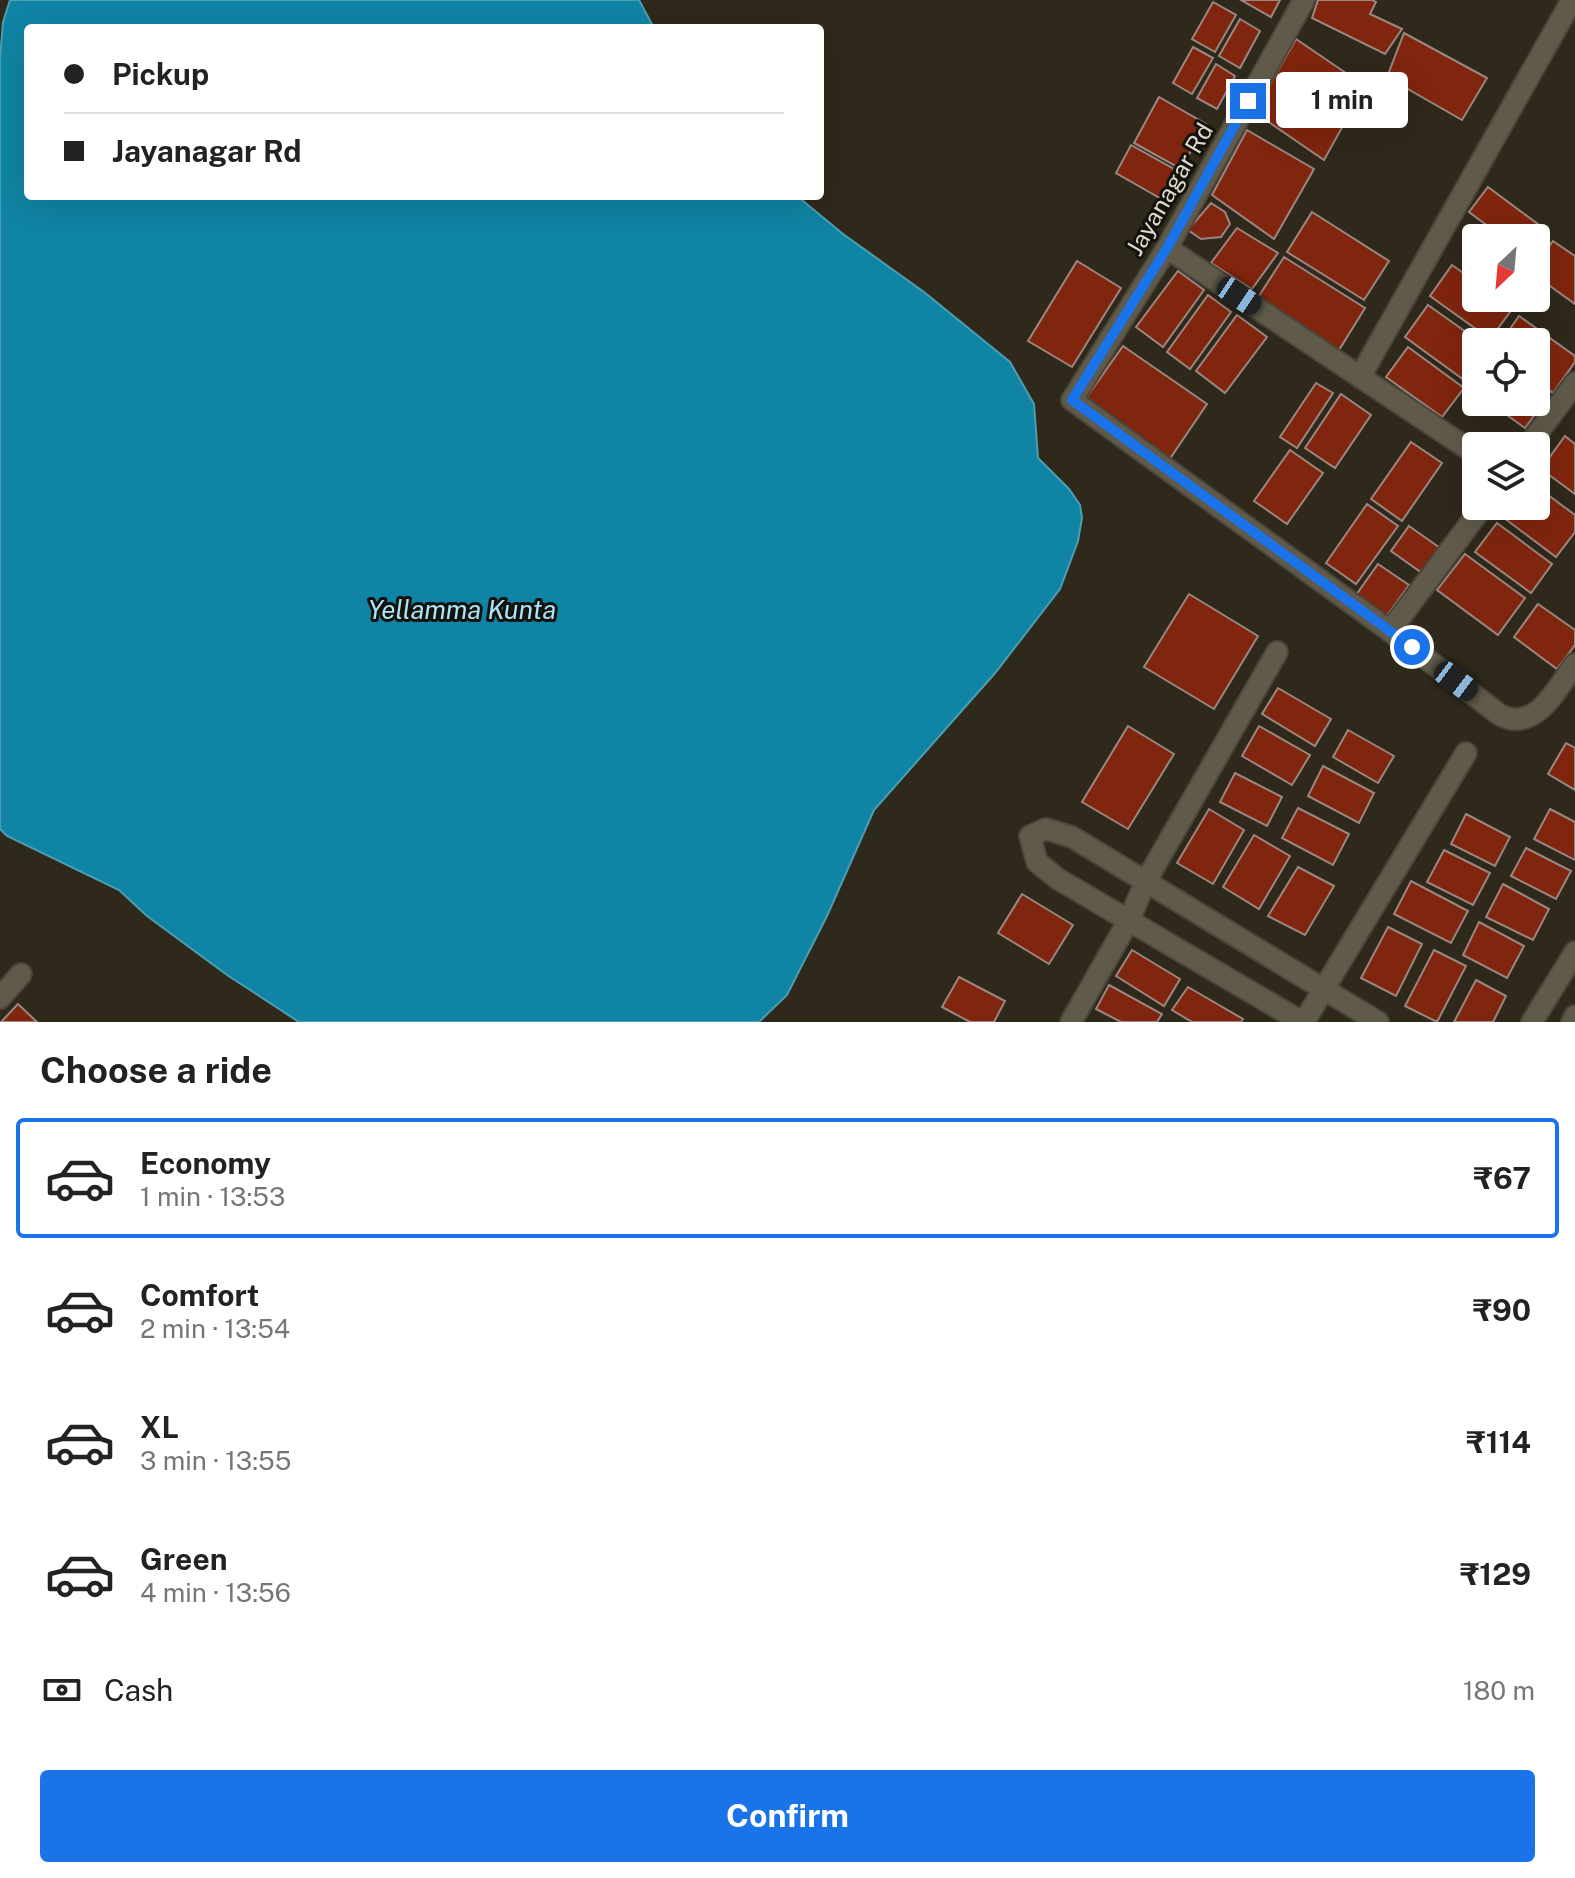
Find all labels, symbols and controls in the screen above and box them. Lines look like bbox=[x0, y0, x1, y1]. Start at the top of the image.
text: Pickup bbox=[112, 56, 209, 92]
callout: 1 min bbox=[1276, 73, 1408, 129]
route end bbox=[1230, 83, 1266, 119]
text: 1 min bbox=[1311, 84, 1373, 115]
street label: Jayanagar Rd bbox=[1120, 118, 1218, 260]
text: Jayanagar Rd bbox=[112, 133, 302, 169]
north arrow bbox=[1462, 224, 1550, 312]
map controls bbox=[1462, 224, 1550, 520]
car bbox=[1212, 273, 1266, 319]
button: locate bbox=[1462, 328, 1550, 416]
button: layers bbox=[1462, 432, 1550, 520]
water label: Yellamma Kunta bbox=[368, 594, 556, 625]
route start bbox=[1394, 629, 1430, 665]
car bbox=[1430, 657, 1482, 705]
text: Choose a ride bbox=[40, 1049, 272, 1091]
icon: car bbox=[44, 1142, 116, 1214]
text: Economy bbox=[140, 1145, 271, 1181]
text: ₹67 bbox=[1474, 1160, 1531, 1196]
text: 1 min · 13:53 bbox=[140, 1181, 285, 1212]
icon: car bbox=[44, 1274, 116, 1346]
text: Comfort bbox=[140, 1277, 259, 1313]
text: ₹90 bbox=[1473, 1292, 1531, 1328]
text: 2 min · 13:54 bbox=[140, 1313, 290, 1344]
icon: car bbox=[44, 1406, 116, 1478]
text: XL bbox=[140, 1409, 179, 1445]
text: ₹114 bbox=[1466, 1424, 1531, 1460]
text: 3 min · 13:55 bbox=[140, 1445, 291, 1476]
icon: car bbox=[44, 1538, 116, 1610]
text: Green bbox=[140, 1541, 227, 1577]
text: ₹129 bbox=[1460, 1556, 1531, 1592]
text: 4 min · 13:56 bbox=[140, 1577, 291, 1608]
icon: cash bbox=[40, 1668, 84, 1712]
text: Cash bbox=[104, 1672, 173, 1708]
text: 180 m bbox=[1463, 1675, 1535, 1706]
button: Confirm bbox=[40, 1770, 1535, 1862]

